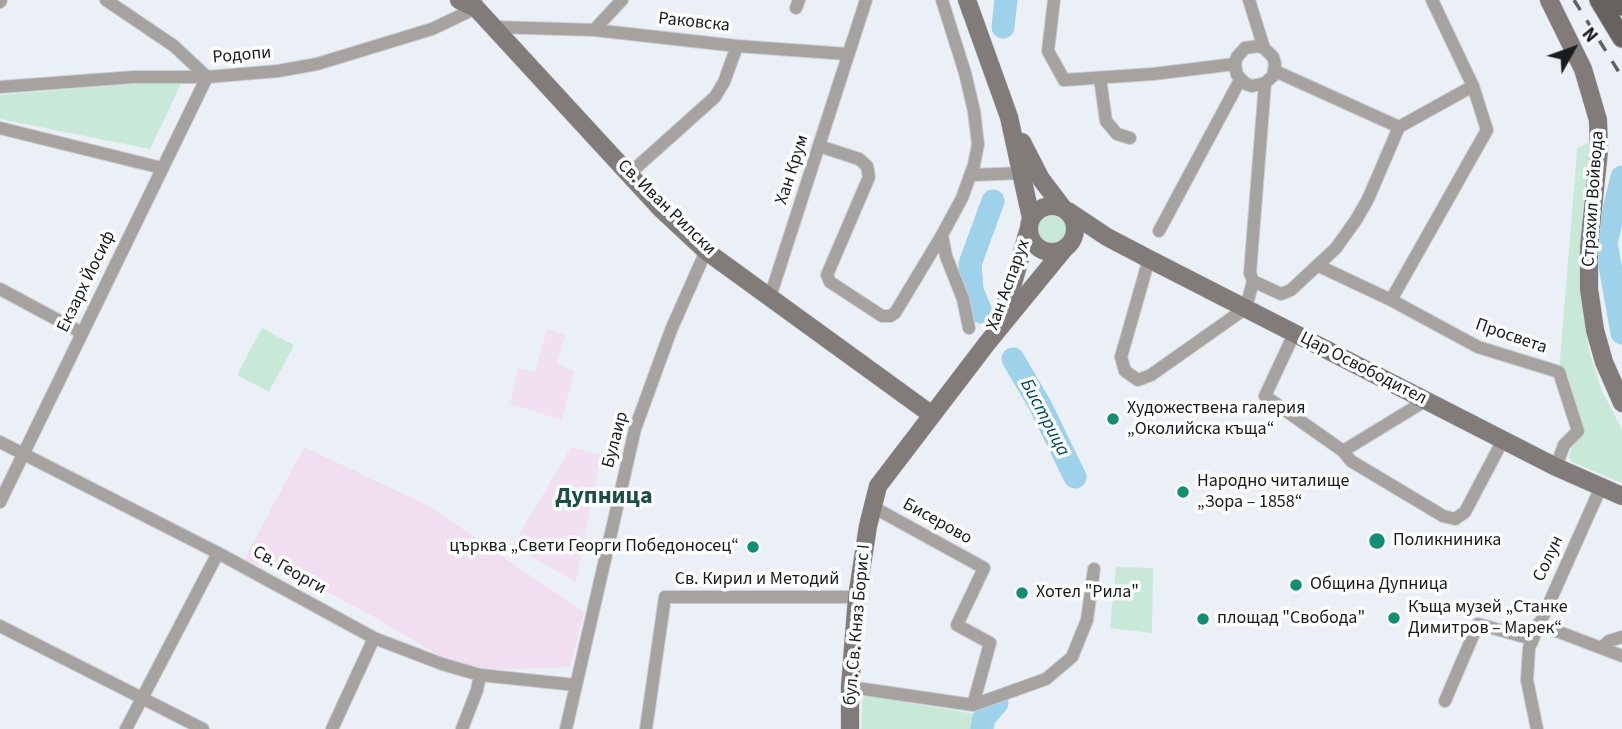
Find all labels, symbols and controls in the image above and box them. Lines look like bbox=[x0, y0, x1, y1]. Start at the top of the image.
street label: Раковска bbox=[657, 8, 731, 38]
north arrow bbox=[1538, 14, 1608, 84]
text: N bbox=[1575, 22, 1604, 49]
street label: Родопи bbox=[212, 43, 272, 69]
street label: Страхил Войвода bbox=[1578, 130, 1610, 268]
street label: Хан Крум bbox=[772, 132, 814, 208]
street label: Св. Иван Рилски bbox=[612, 156, 720, 260]
street label: Екзарх Йосиф bbox=[53, 228, 121, 336]
street label: Хан Аспарух bbox=[983, 237, 1035, 333]
street label: Просвета bbox=[1472, 315, 1550, 359]
street label: Цар Освободител bbox=[1296, 328, 1430, 410]
water label: Бистрица bbox=[1014, 375, 1074, 461]
place label: Художествена галерия „Околийска къща“ bbox=[1127, 398, 1306, 440]
street label: Булаир bbox=[598, 410, 634, 470]
marker: Художествена галерия „Околийска къща“ bbox=[1105, 411, 1121, 427]
place label: Народно читалище „Зора – 1858“ bbox=[1197, 471, 1349, 514]
district label: Дупница bbox=[555, 484, 653, 512]
marker: Народно читалище „Зора – 1858“ bbox=[1175, 484, 1191, 500]
street label: Бисерово bbox=[899, 494, 975, 550]
place label: Поликниника bbox=[1393, 530, 1501, 552]
marker: Поликниника bbox=[1367, 531, 1387, 551]
street label: Солун bbox=[1529, 533, 1569, 585]
place label: църква „Свети Георги Победоносец“ bbox=[449, 536, 739, 558]
marker: църква „Свети Георги Победоносец“ bbox=[745, 539, 761, 555]
street label: Св. Георги bbox=[248, 542, 330, 600]
street label: бул. Св. Княз Борис I bbox=[840, 544, 876, 706]
street label: Св. Кирил и Методий bbox=[675, 569, 839, 591]
place label: Община Дупница bbox=[1310, 574, 1448, 596]
marker: Община Дупница bbox=[1288, 577, 1304, 593]
place label: Хотел "Рила" bbox=[1036, 582, 1139, 604]
marker: Хотел "Рила" bbox=[1014, 585, 1030, 601]
place label: Къща музей „Станке Димитров – Марек“ bbox=[1408, 597, 1568, 640]
place label: площад "Свобода" bbox=[1217, 608, 1365, 630]
marker: Къща музей „Станке Димитров – Марек“ bbox=[1386, 610, 1402, 626]
marker: площад "Свобода" bbox=[1195, 611, 1211, 627]

